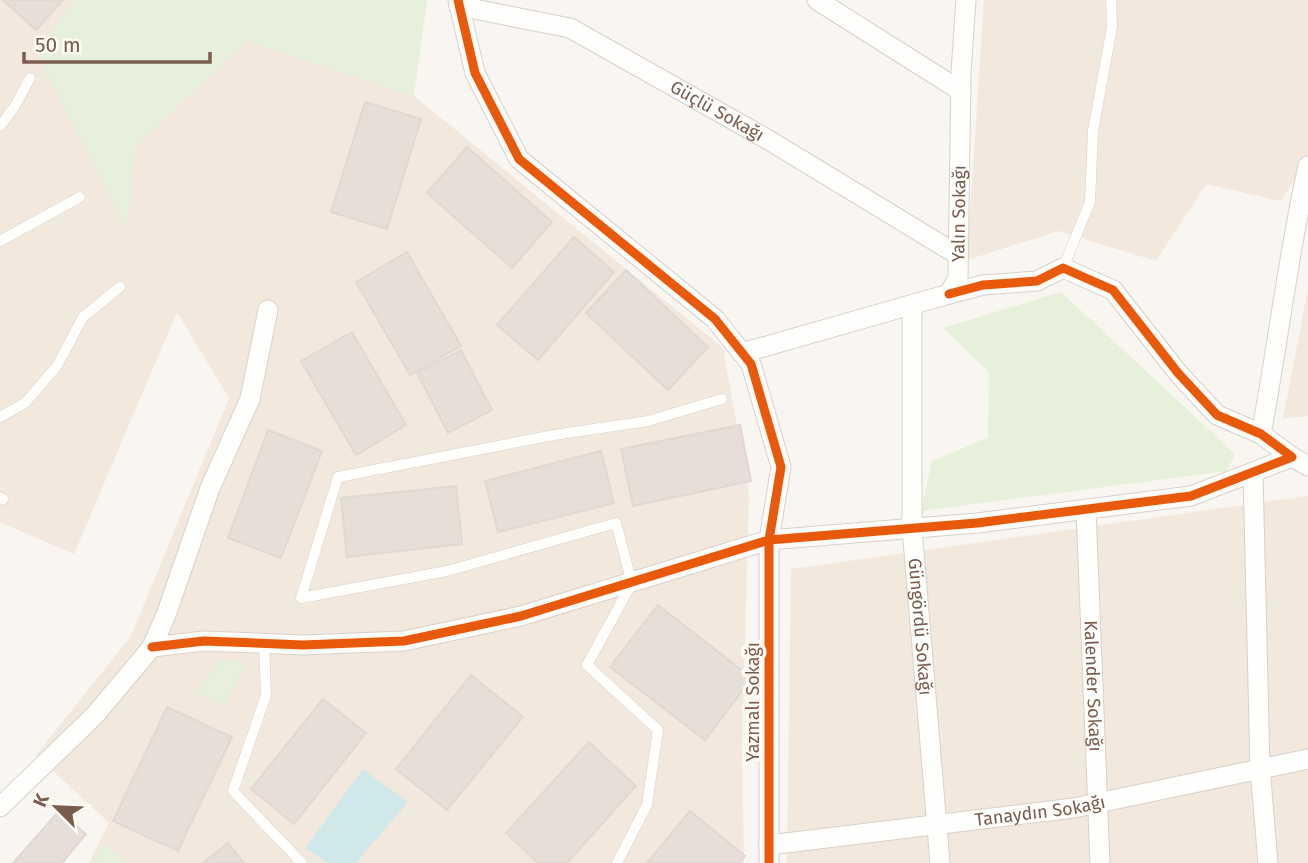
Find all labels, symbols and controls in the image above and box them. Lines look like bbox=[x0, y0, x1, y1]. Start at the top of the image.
scale bar bbox=[24, 21, 210, 65]
text: 50 m bbox=[35, 32, 81, 58]
street label: Güçlü Sokağı bbox=[666, 76, 768, 146]
street label: Yalın Sokağı bbox=[947, 165, 971, 262]
street label: Güngördü Sokağı bbox=[904, 557, 937, 696]
street label: Kalender Sokağı bbox=[1079, 620, 1107, 752]
street label: Yazmalı Sokağı bbox=[742, 642, 764, 762]
north arrow bbox=[21, 772, 91, 842]
text: K bbox=[28, 789, 54, 810]
street label: Tanaydın Sokağı bbox=[973, 791, 1107, 831]

